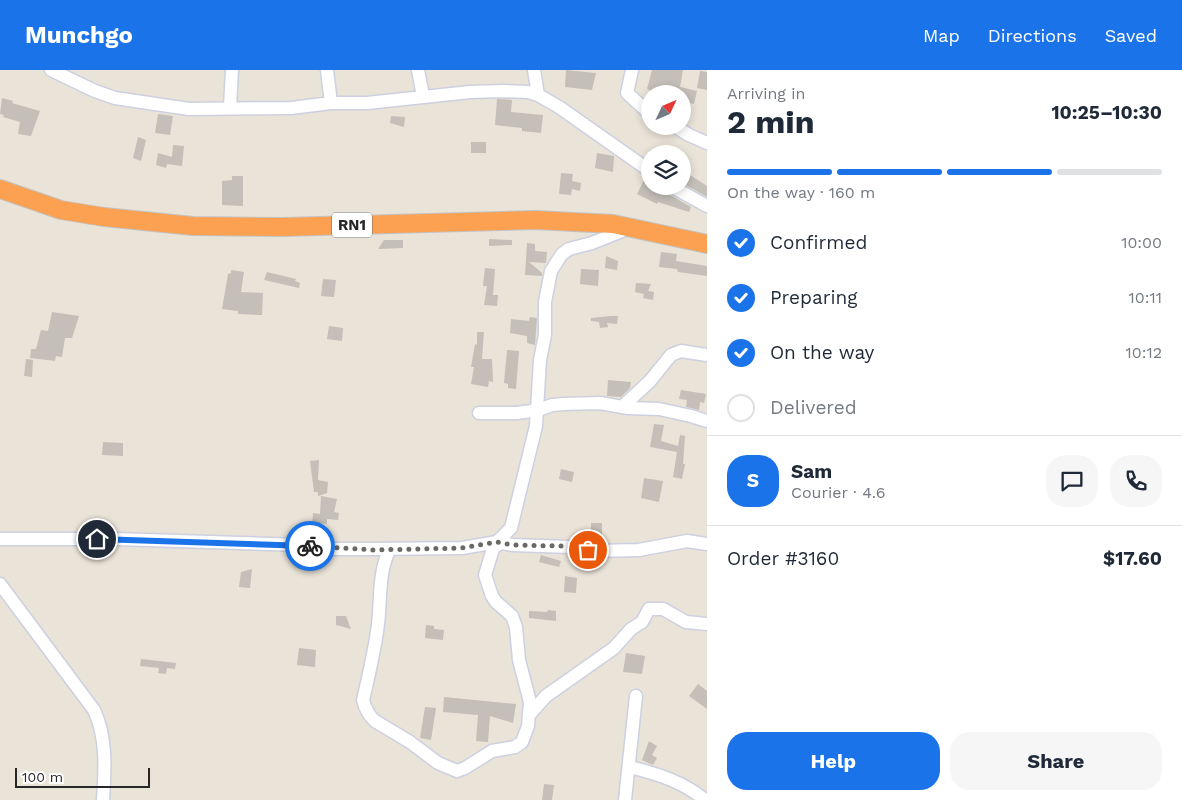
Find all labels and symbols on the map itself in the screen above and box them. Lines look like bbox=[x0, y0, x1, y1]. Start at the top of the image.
north arrow bbox=[641, 85, 691, 135]
road number: RN1 bbox=[332, 212, 372, 238]
pin bbox=[76, 518, 118, 560]
courier bbox=[285, 521, 335, 571]
pin bbox=[567, 529, 609, 571]
scale bar bbox=[15, 765, 150, 788]

